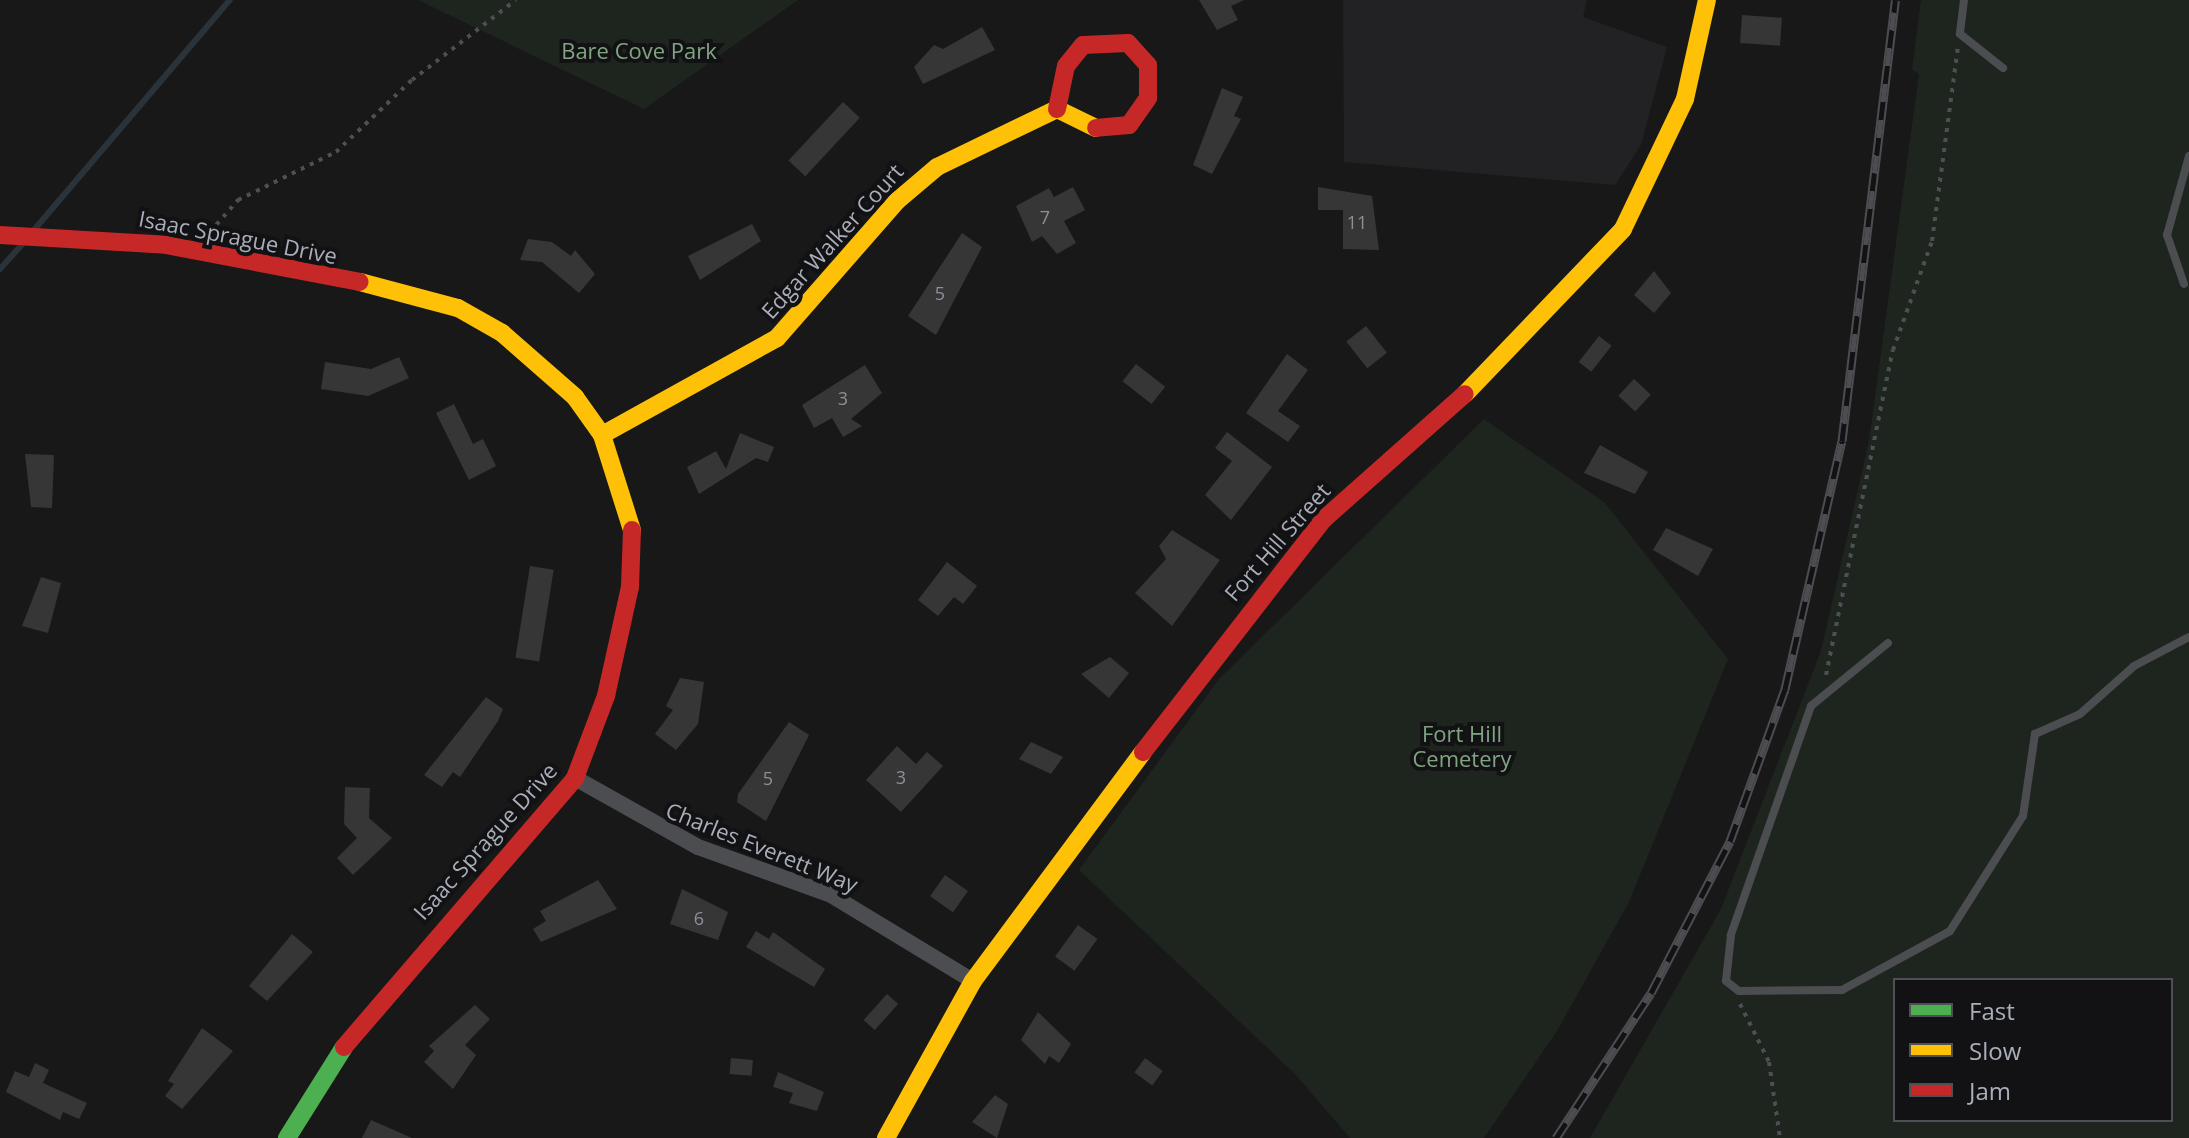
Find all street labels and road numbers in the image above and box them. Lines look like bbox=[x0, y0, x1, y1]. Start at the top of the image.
street label: Edgar Walker Court bbox=[756, 158, 908, 324]
street label: Isaac Sprague Drive bbox=[137, 205, 339, 269]
street label: Fort Hill Street bbox=[1219, 478, 1335, 606]
street label: Isaac Sprague Drive bbox=[408, 757, 562, 925]
street label: Charles Everett Way bbox=[662, 796, 862, 898]

